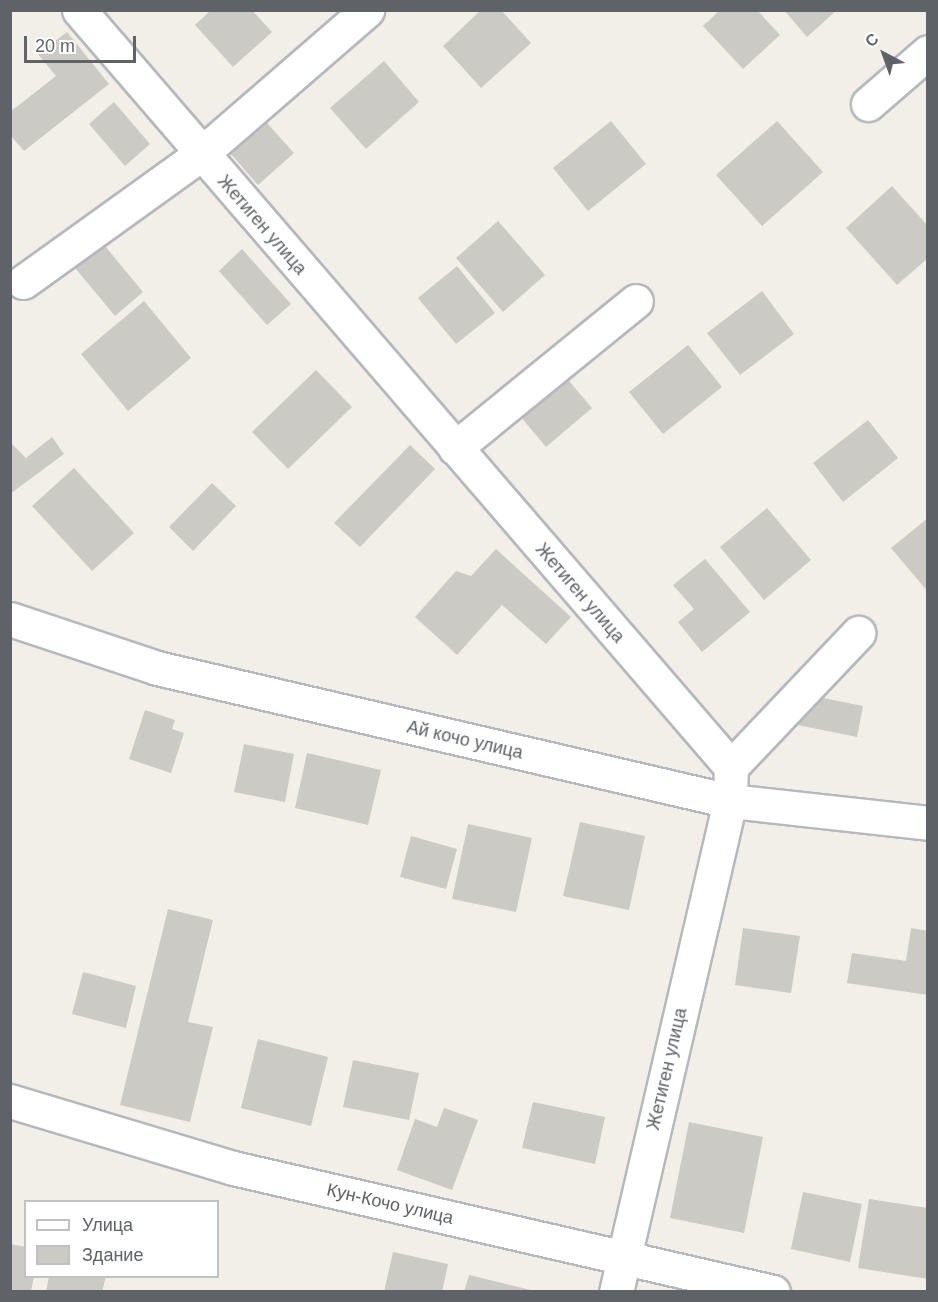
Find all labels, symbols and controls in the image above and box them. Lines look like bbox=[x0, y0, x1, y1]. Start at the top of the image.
scale bar bbox=[27, 24, 140, 62]
north arrow bbox=[854, 24, 914, 84]
text: С bbox=[862, 30, 882, 50]
text: 20 m bbox=[35, 36, 75, 56]
street label: Жетиген улица bbox=[213, 171, 311, 279]
street label: Жетиген улица bbox=[531, 539, 629, 647]
street label: Ай кочо улица bbox=[405, 716, 525, 764]
street label: Жетиген улица bbox=[642, 1006, 692, 1132]
street label: Кун-Кочо улица bbox=[325, 1179, 455, 1229]
legend bbox=[24, 1200, 219, 1278]
text: Улица bbox=[82, 1215, 133, 1235]
text: Здание bbox=[82, 1245, 143, 1265]

